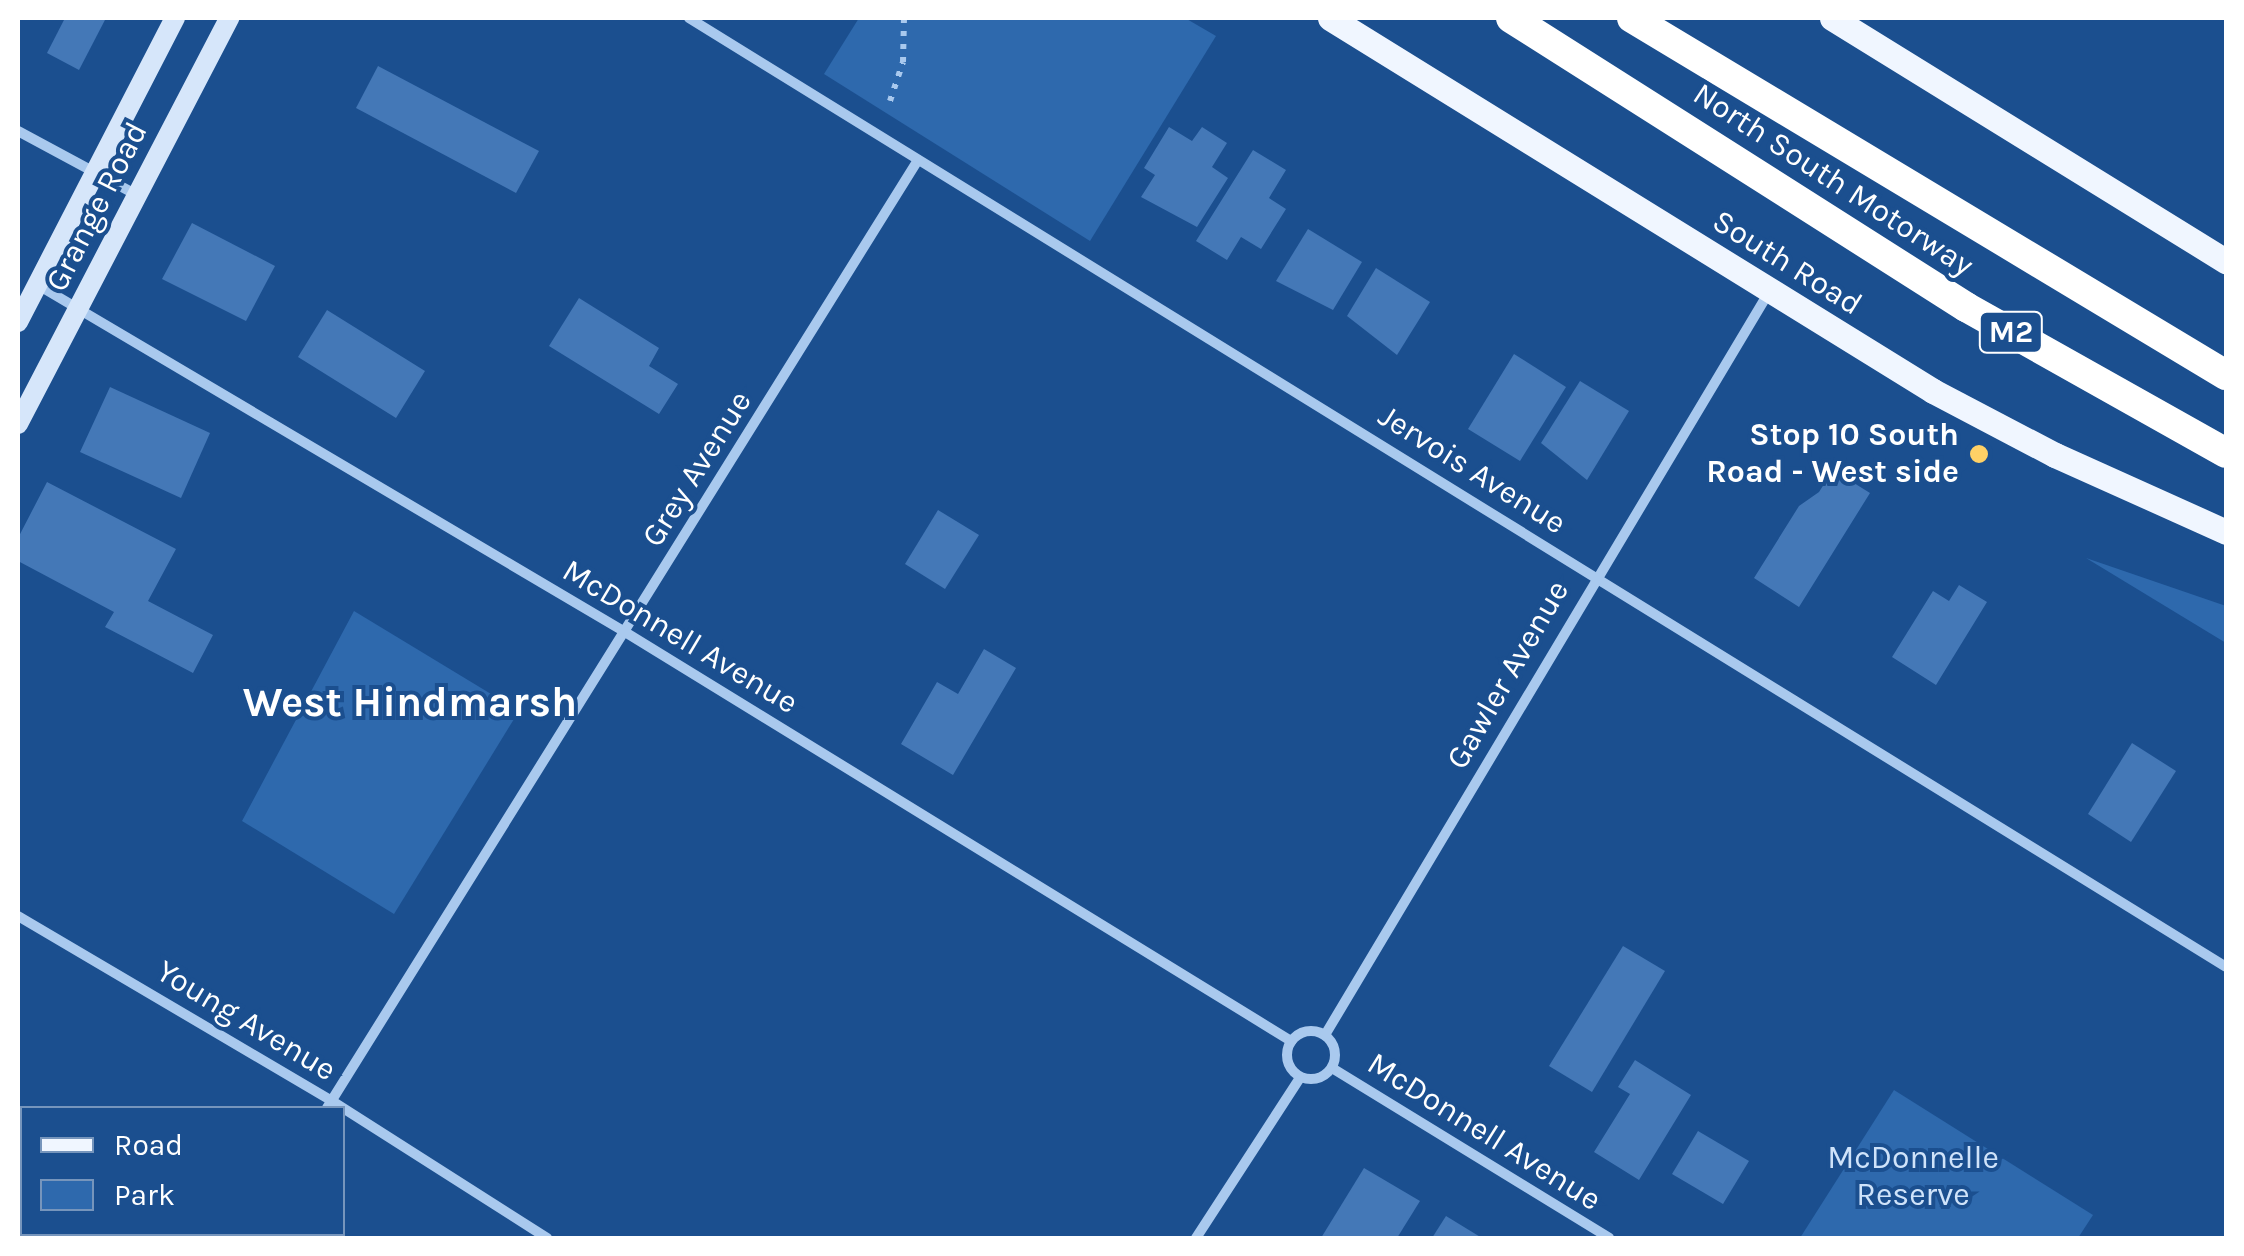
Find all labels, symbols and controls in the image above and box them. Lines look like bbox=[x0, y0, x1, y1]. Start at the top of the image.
street label: North South Motorway bbox=[1686, 75, 1980, 285]
street label: Grange Road bbox=[38, 116, 156, 298]
street label: South Road bbox=[1705, 202, 1869, 324]
road number: M2 bbox=[1978, 307, 2044, 357]
street label: Grey Avenue bbox=[634, 384, 760, 554]
street label: Jervois Avenue bbox=[1371, 397, 1573, 543]
place label: Stop 10 South Road - West side bbox=[1706, 417, 1959, 492]
marker: Stop 10 South Road - West side bbox=[1968, 443, 1990, 465]
street label: McDonnell Avenue bbox=[555, 551, 805, 723]
street label: Gawler Avenue bbox=[1439, 574, 1577, 776]
district label: West Hindmarsh bbox=[243, 677, 577, 727]
street label: Young Avenue bbox=[149, 952, 343, 1090]
street label: McDonnell Avenue bbox=[1360, 1045, 1608, 1219]
legend bbox=[20, 1106, 345, 1236]
text: Road bbox=[114, 1127, 183, 1163]
park label: McDonnelle Reserve bbox=[1827, 1140, 1999, 1215]
text: Park bbox=[114, 1177, 175, 1213]

